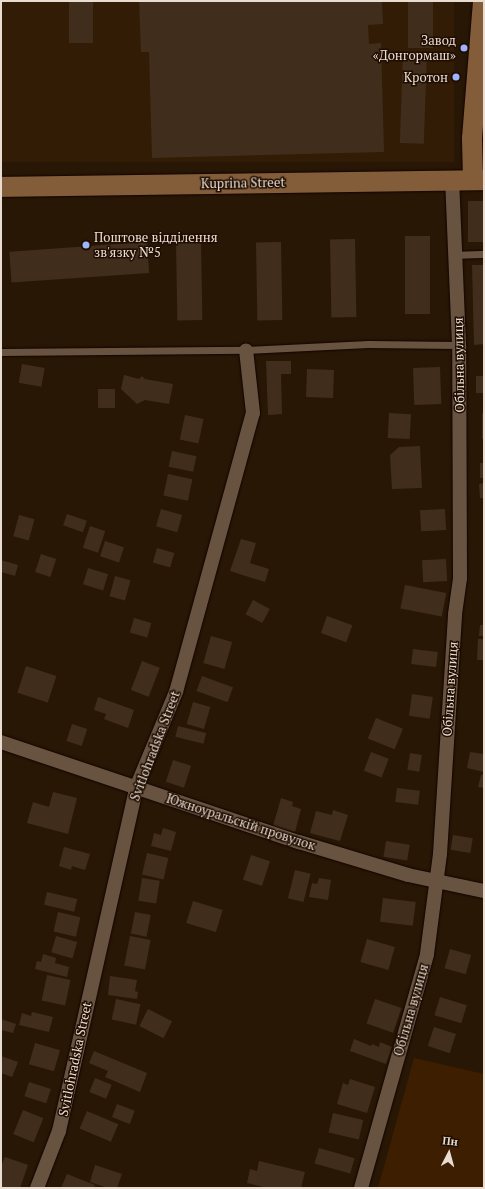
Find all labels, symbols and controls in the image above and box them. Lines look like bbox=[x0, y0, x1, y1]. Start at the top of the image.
place label: Завод «Донгормаш» bbox=[373, 33, 456, 64]
marker: Завод «Донгормаш» bbox=[459, 43, 469, 53]
place label: Кротон bbox=[404, 69, 448, 85]
marker: Кротон bbox=[451, 72, 461, 82]
street label: Kuprina Street bbox=[201, 174, 285, 192]
place label: Поштове відділення зв'язку №5 bbox=[94, 230, 218, 261]
marker: Поштове відділення зв'язку №5 bbox=[81, 240, 91, 250]
street label: Обільна вулиця bbox=[450, 317, 468, 413]
street label: Обільна вулиця bbox=[439, 641, 461, 737]
street label: Svitlohradska Street bbox=[127, 689, 183, 803]
street label: Южноуральскій провулок bbox=[165, 791, 317, 853]
street label: Обільна вулиця bbox=[390, 962, 432, 1058]
street label: Svitlohradska Street bbox=[55, 1000, 95, 1118]
north arrow bbox=[429, 1133, 469, 1173]
text: Пн bbox=[442, 1133, 459, 1149]

